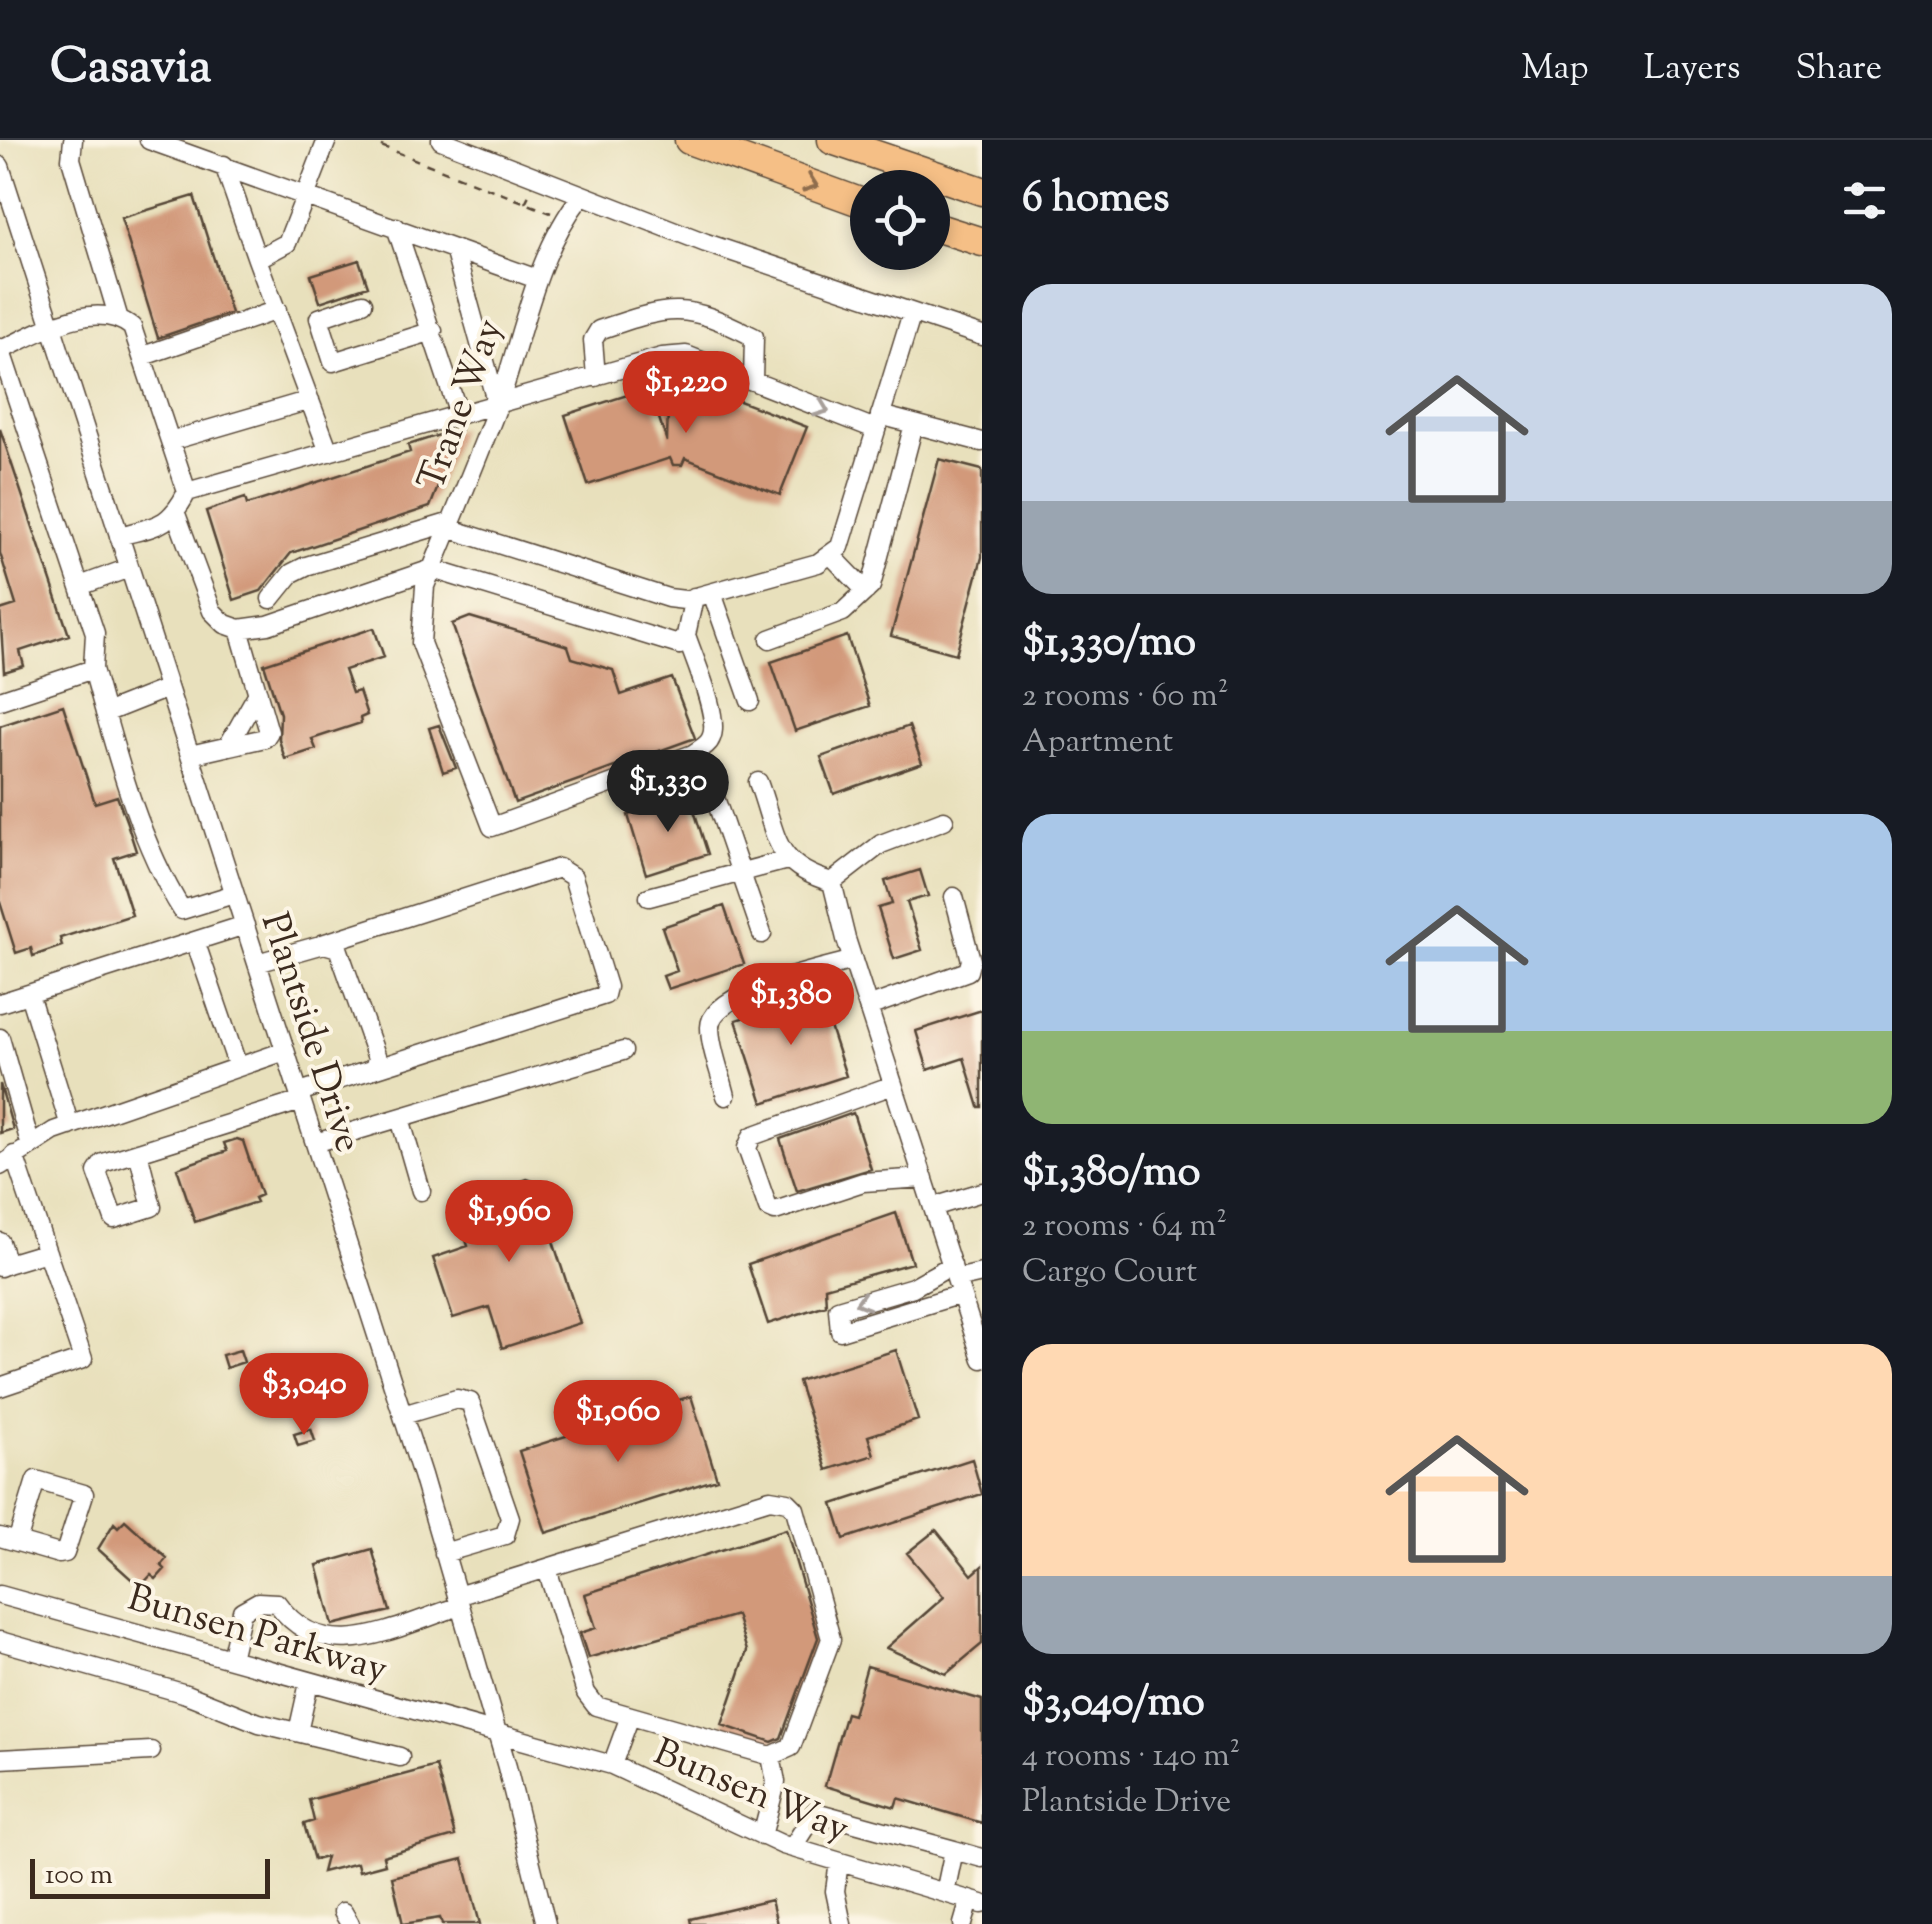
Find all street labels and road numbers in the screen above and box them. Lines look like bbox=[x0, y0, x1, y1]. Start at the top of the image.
street label: Trane Way bbox=[407, 312, 519, 499]
street label: Plantside Drive bbox=[245, 907, 373, 1160]
street label: Bunsen Parkway bbox=[121, 1573, 393, 1699]
street label: Bunsen Way bbox=[644, 1727, 856, 1858]

